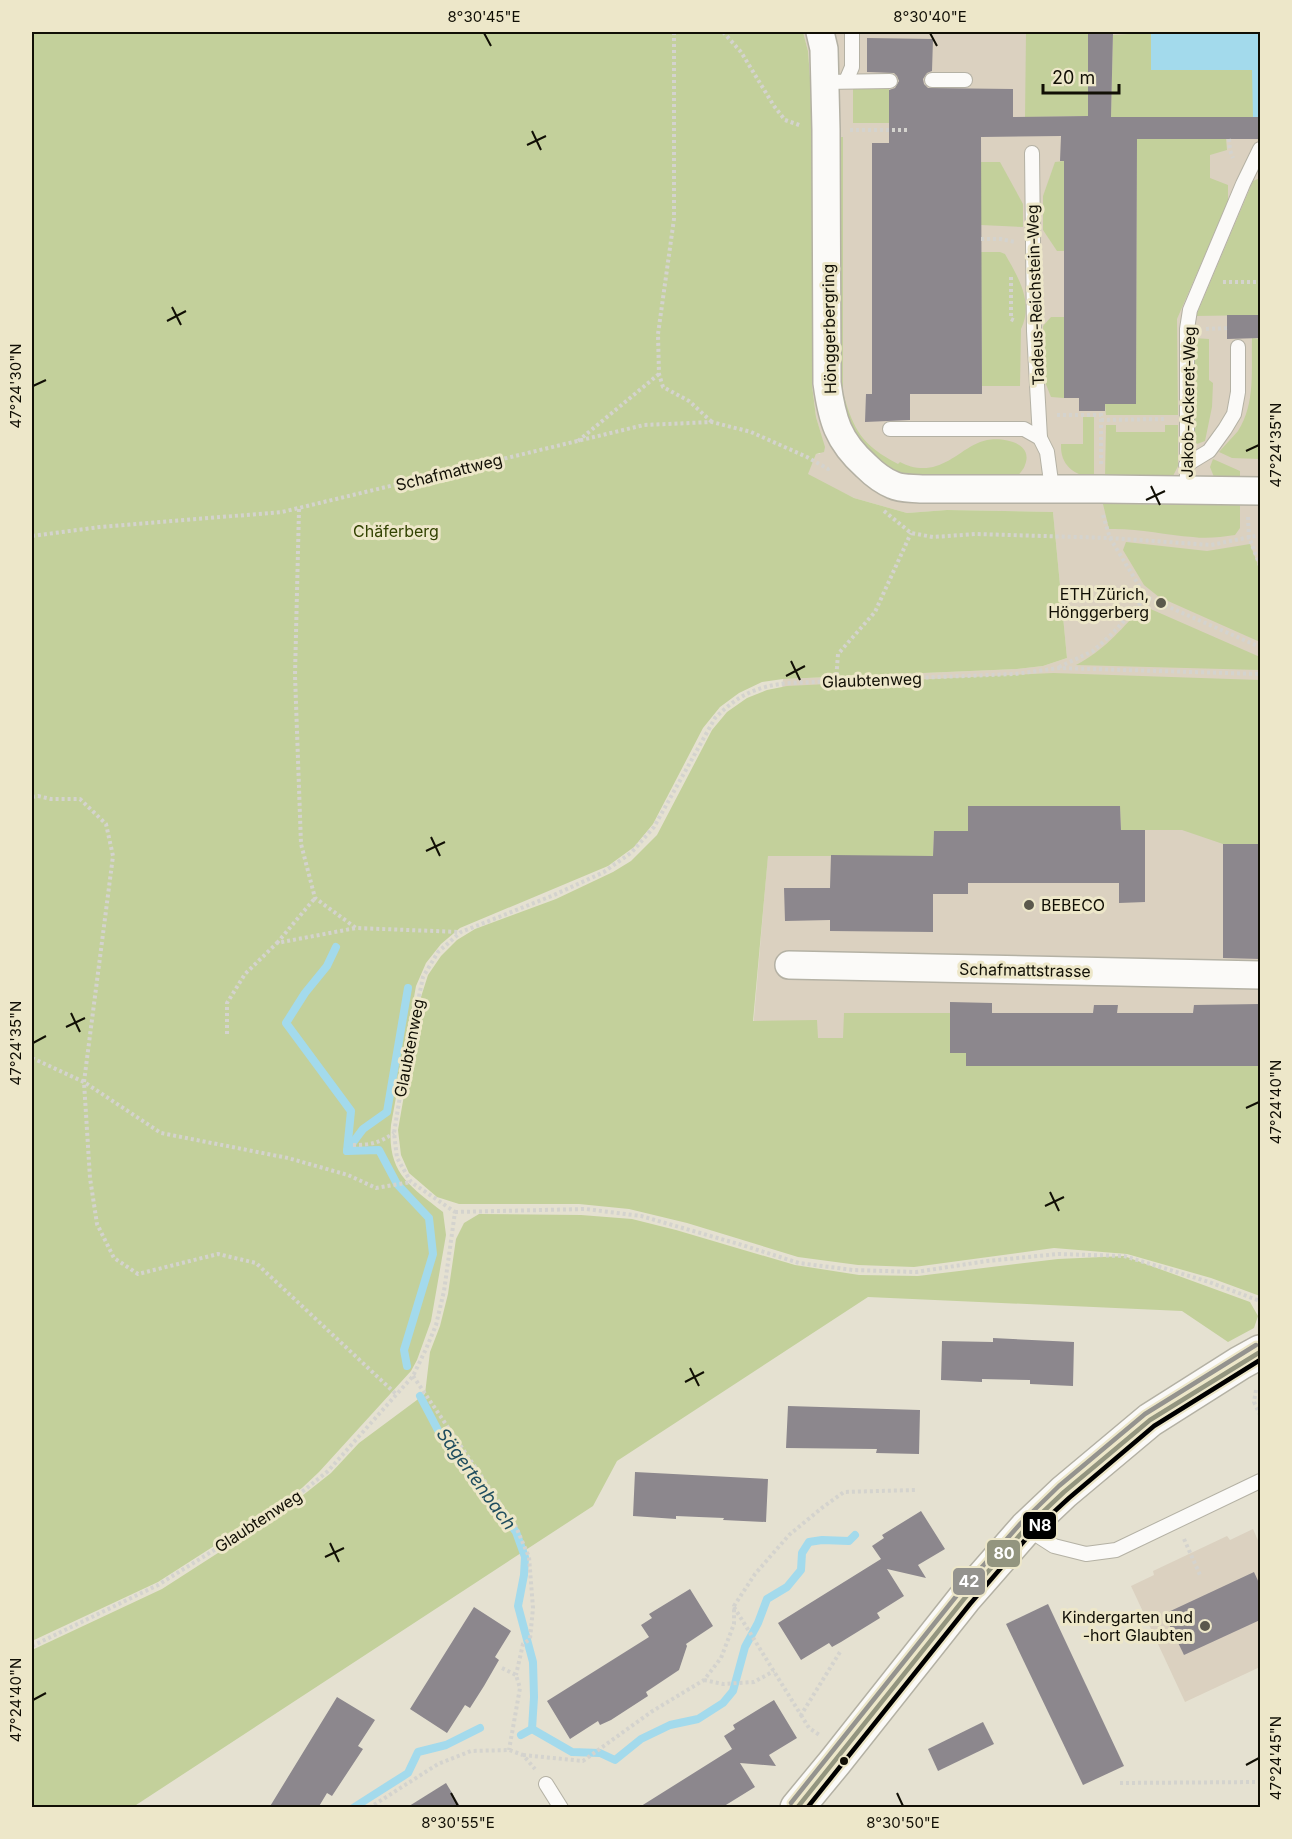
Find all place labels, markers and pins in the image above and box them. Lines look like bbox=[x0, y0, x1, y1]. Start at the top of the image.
place label: ETH Zürich, Hönggerberg bbox=[1048, 584, 1149, 622]
marker: ETH Zürich, Hönggerberg bbox=[1154, 596, 1168, 610]
place label: BEBECO bbox=[1041, 895, 1105, 915]
marker: BEBECO bbox=[1022, 898, 1036, 912]
place label: Kindergarten und -hort Glaubten bbox=[1062, 1607, 1193, 1645]
marker: Kindergarten und -hort Glaubten bbox=[1198, 1619, 1212, 1633]
unlabelled marker bbox=[838, 1755, 850, 1767]

